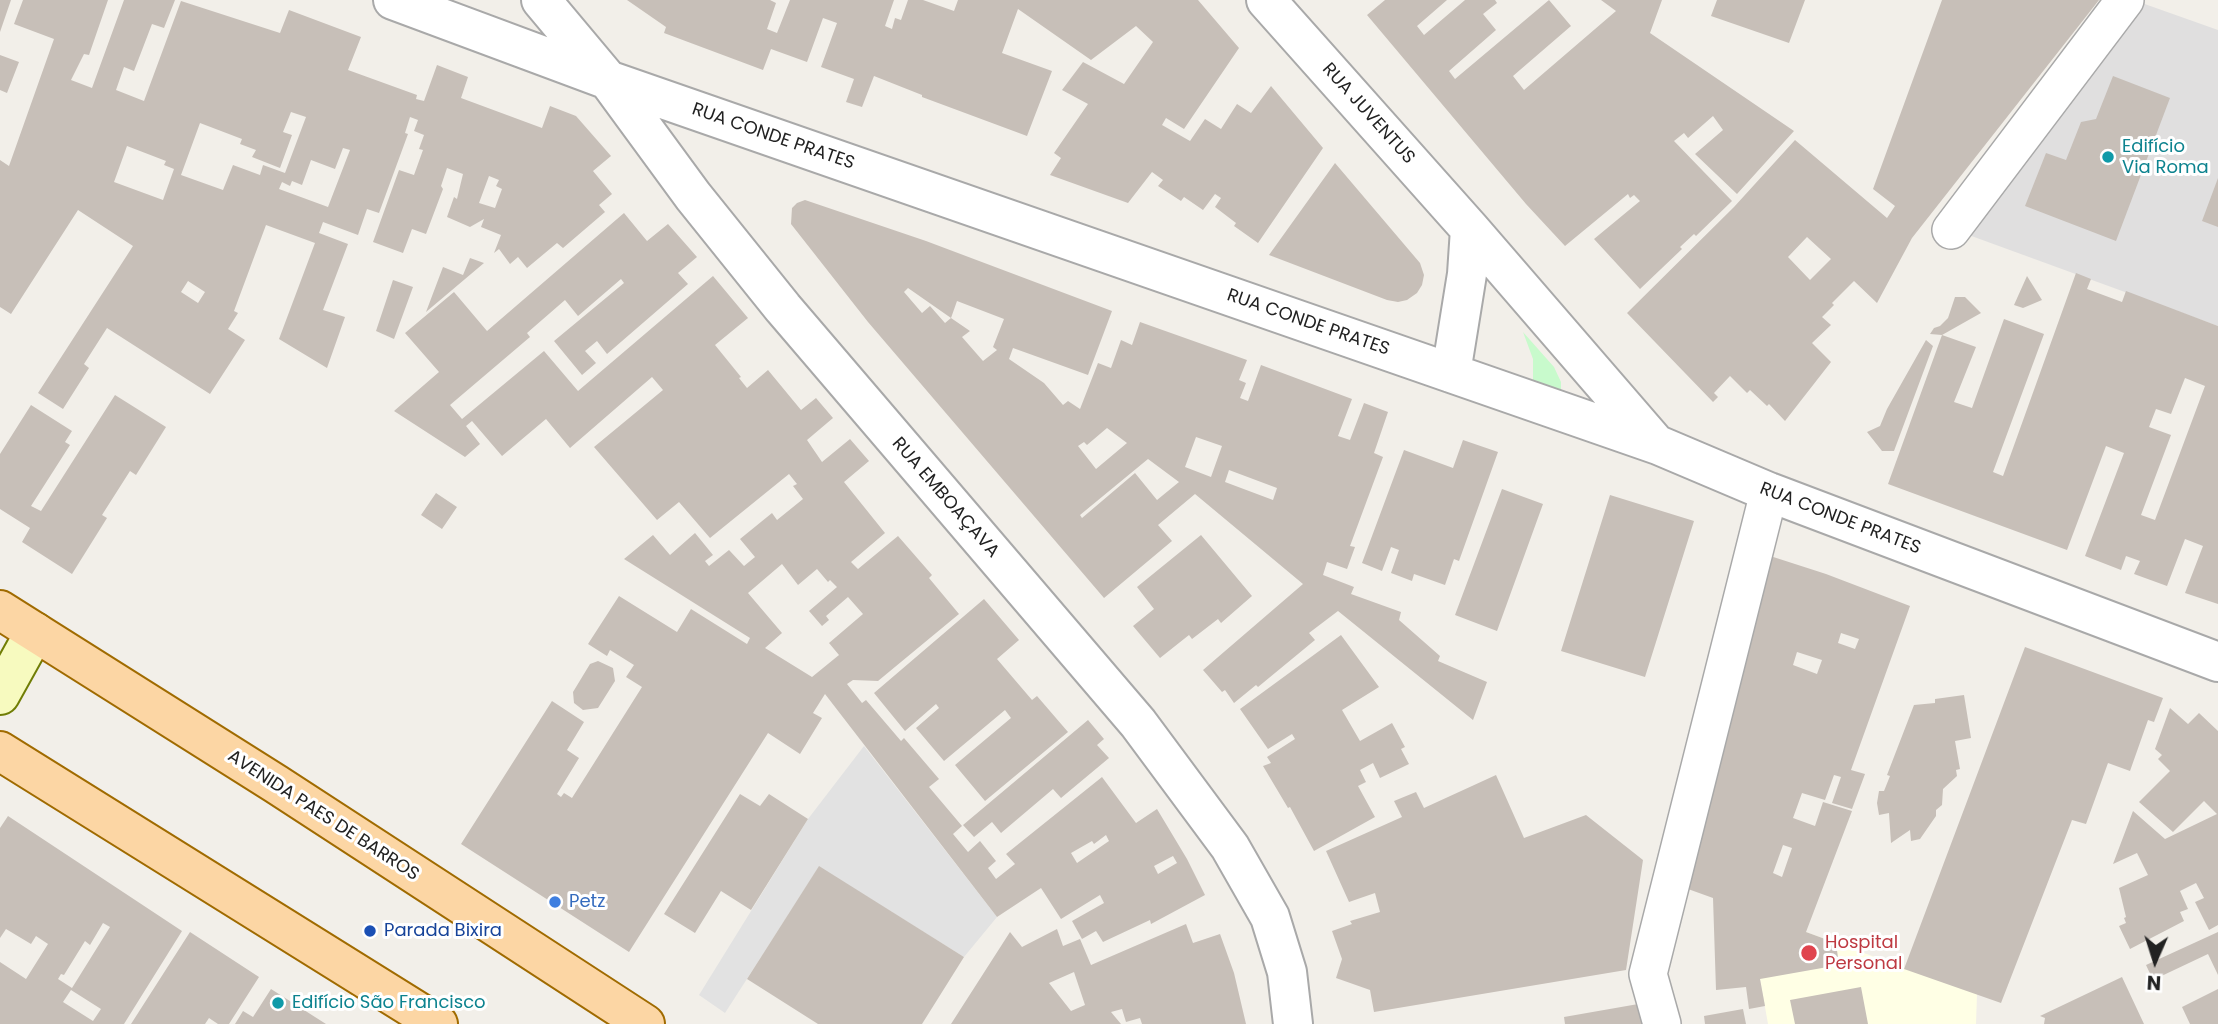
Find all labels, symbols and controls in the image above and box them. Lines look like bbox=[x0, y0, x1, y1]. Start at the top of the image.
street label: RUA JUVENTUS bbox=[1317, 59, 1419, 169]
street label: RUA CONDE PRATES bbox=[689, 99, 857, 175]
place label: Edifício Via Roma bbox=[2122, 136, 2209, 178]
marker: Edifício Via Roma bbox=[2100, 149, 2116, 165]
street label: RUA CONDE PRATES bbox=[1224, 285, 1392, 361]
street label: RUA EMBOAÇAVA bbox=[887, 433, 1003, 563]
street label: RUA CONDE PRATES bbox=[1757, 478, 1923, 560]
street label: AVENIDA PAES DE BARROS bbox=[223, 746, 423, 886]
place label: Petz bbox=[569, 891, 605, 913]
marker: Petz bbox=[547, 894, 563, 910]
place label: Parada Bixira bbox=[384, 920, 502, 942]
marker: Parada Bixira bbox=[362, 923, 378, 939]
north arrow bbox=[2120, 926, 2190, 996]
place label: Hospital Personal bbox=[1825, 932, 1902, 974]
marker: Hospital Personal bbox=[1799, 943, 1819, 963]
text: N bbox=[2146, 969, 2162, 996]
place label: Edifício São Francisco bbox=[292, 992, 486, 1014]
marker: Edifício São Francisco bbox=[270, 995, 286, 1011]

